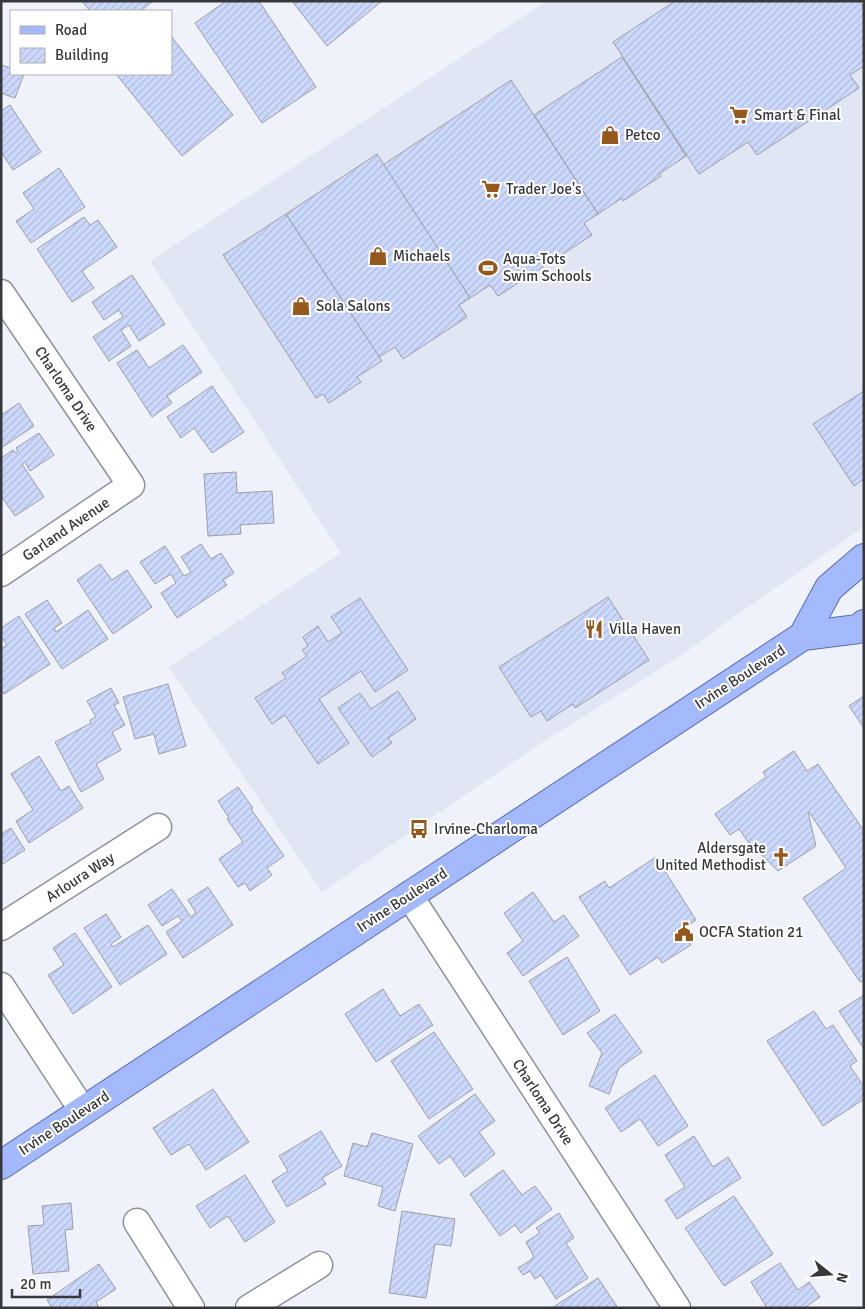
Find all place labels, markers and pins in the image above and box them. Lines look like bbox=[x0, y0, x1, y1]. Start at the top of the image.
supermarket icon: Smart & Final bbox=[728, 104, 750, 126]
place label: Smart & Final bbox=[754, 106, 841, 124]
shop icon: Petco bbox=[599, 124, 621, 146]
place label: Petco bbox=[625, 126, 661, 144]
supermarket icon: Trader Joe's bbox=[480, 178, 502, 200]
place label: Trader Joe's bbox=[506, 180, 582, 198]
shop icon: Michaels bbox=[367, 245, 389, 267]
place label: Michaels bbox=[393, 247, 451, 265]
place label: Aqua-Tots Swim Schools bbox=[503, 250, 592, 285]
sports icon: Aqua-Tots Swim Schools bbox=[477, 257, 499, 279]
shop icon: Sola Salons bbox=[290, 295, 312, 317]
place label: Sola Salons bbox=[316, 297, 391, 315]
restaurant icon: Villa Haven bbox=[583, 618, 605, 640]
place label: Villa Haven bbox=[609, 620, 681, 638]
bus stop icon: Irvine-Charloma bbox=[408, 818, 430, 840]
place label: Irvine-Charloma bbox=[434, 820, 538, 838]
place label: Aldersgate United Methodist bbox=[655, 839, 766, 874]
church icon: Aldersgate United Methodist bbox=[770, 846, 792, 868]
public building icon: OCFA Station 21 bbox=[673, 921, 695, 943]
place label: OCFA Station 21 bbox=[699, 923, 803, 941]

